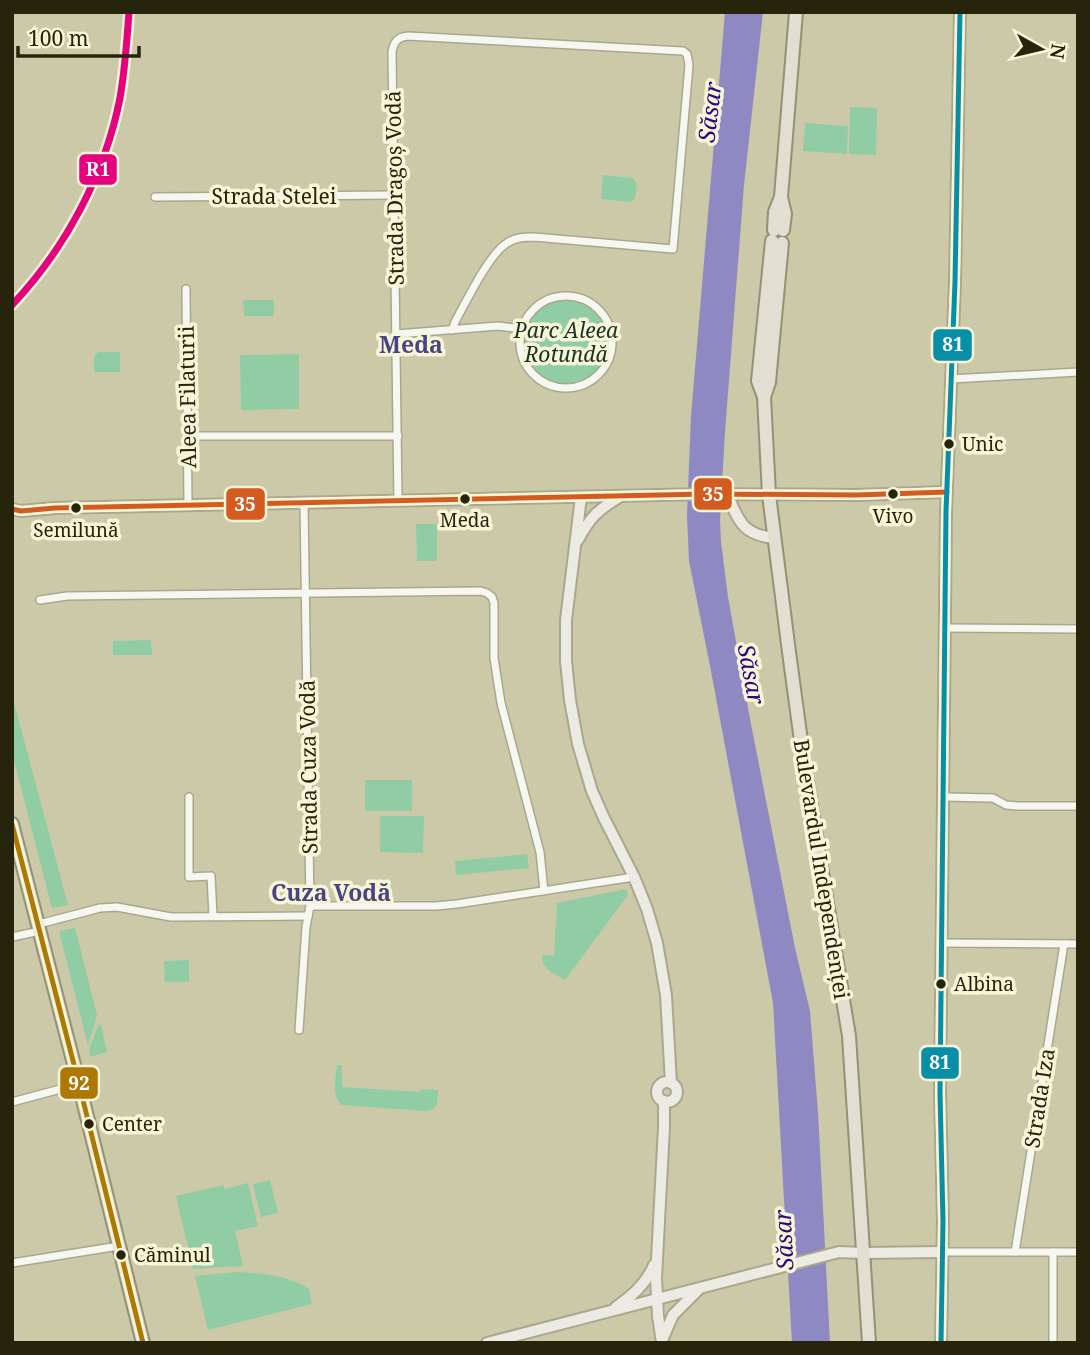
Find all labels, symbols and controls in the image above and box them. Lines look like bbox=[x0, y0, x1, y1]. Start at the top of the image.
scale bar bbox=[18, 14, 138, 58]
north arrow bbox=[1006, 14, 1076, 84]
text: 100 m bbox=[28, 24, 89, 52]
text: N bbox=[1044, 42, 1072, 61]
water label: Săsar bbox=[689, 80, 729, 144]
street label: Strada Dragoș Vodă bbox=[378, 90, 410, 286]
line badge: R1 bbox=[78, 153, 118, 186]
text: R1 bbox=[86, 156, 110, 182]
street label: Strada Stelei bbox=[212, 182, 337, 210]
park label: Parc Aleea Rotundă bbox=[513, 316, 619, 368]
street label: Aleea Filaturii bbox=[172, 325, 202, 469]
district label: Meda bbox=[379, 328, 443, 360]
line badge: 81 bbox=[932, 328, 973, 362]
text: 81 bbox=[942, 331, 964, 357]
place label: Unic bbox=[962, 431, 1003, 457]
marker: Unic bbox=[942, 437, 956, 451]
line badge: 35 bbox=[693, 477, 733, 511]
text: 35 bbox=[702, 481, 724, 507]
line badge: 35 bbox=[225, 487, 266, 521]
marker: Vivo bbox=[886, 487, 900, 501]
text: 35 bbox=[234, 491, 256, 517]
marker: Meda bbox=[458, 492, 472, 506]
marker: Semilună bbox=[69, 501, 83, 515]
place label: Vivo bbox=[873, 503, 913, 529]
place label: Meda bbox=[440, 507, 490, 533]
place label: Semilună bbox=[33, 517, 119, 543]
water label: Săsar bbox=[731, 641, 774, 707]
street label: Strada Cuza Vodă bbox=[292, 680, 324, 854]
street label: Bulevardul Independenței bbox=[788, 737, 856, 1001]
district label: Cuza Vodă bbox=[271, 876, 391, 908]
place label: Albina bbox=[954, 971, 1014, 997]
marker: Albina bbox=[934, 977, 948, 991]
line badge: 81 bbox=[920, 1046, 960, 1080]
street label: Strada Iza bbox=[1017, 1046, 1061, 1150]
text: 81 bbox=[929, 1049, 951, 1075]
line badge: 92 bbox=[59, 1066, 99, 1100]
text: 92 bbox=[68, 1070, 90, 1096]
place label: Center bbox=[102, 1111, 162, 1137]
marker: Center bbox=[82, 1117, 96, 1131]
water label: Săsar bbox=[765, 1209, 801, 1271]
place label: Căminul bbox=[134, 1242, 211, 1268]
marker: Căminul bbox=[114, 1248, 128, 1262]

